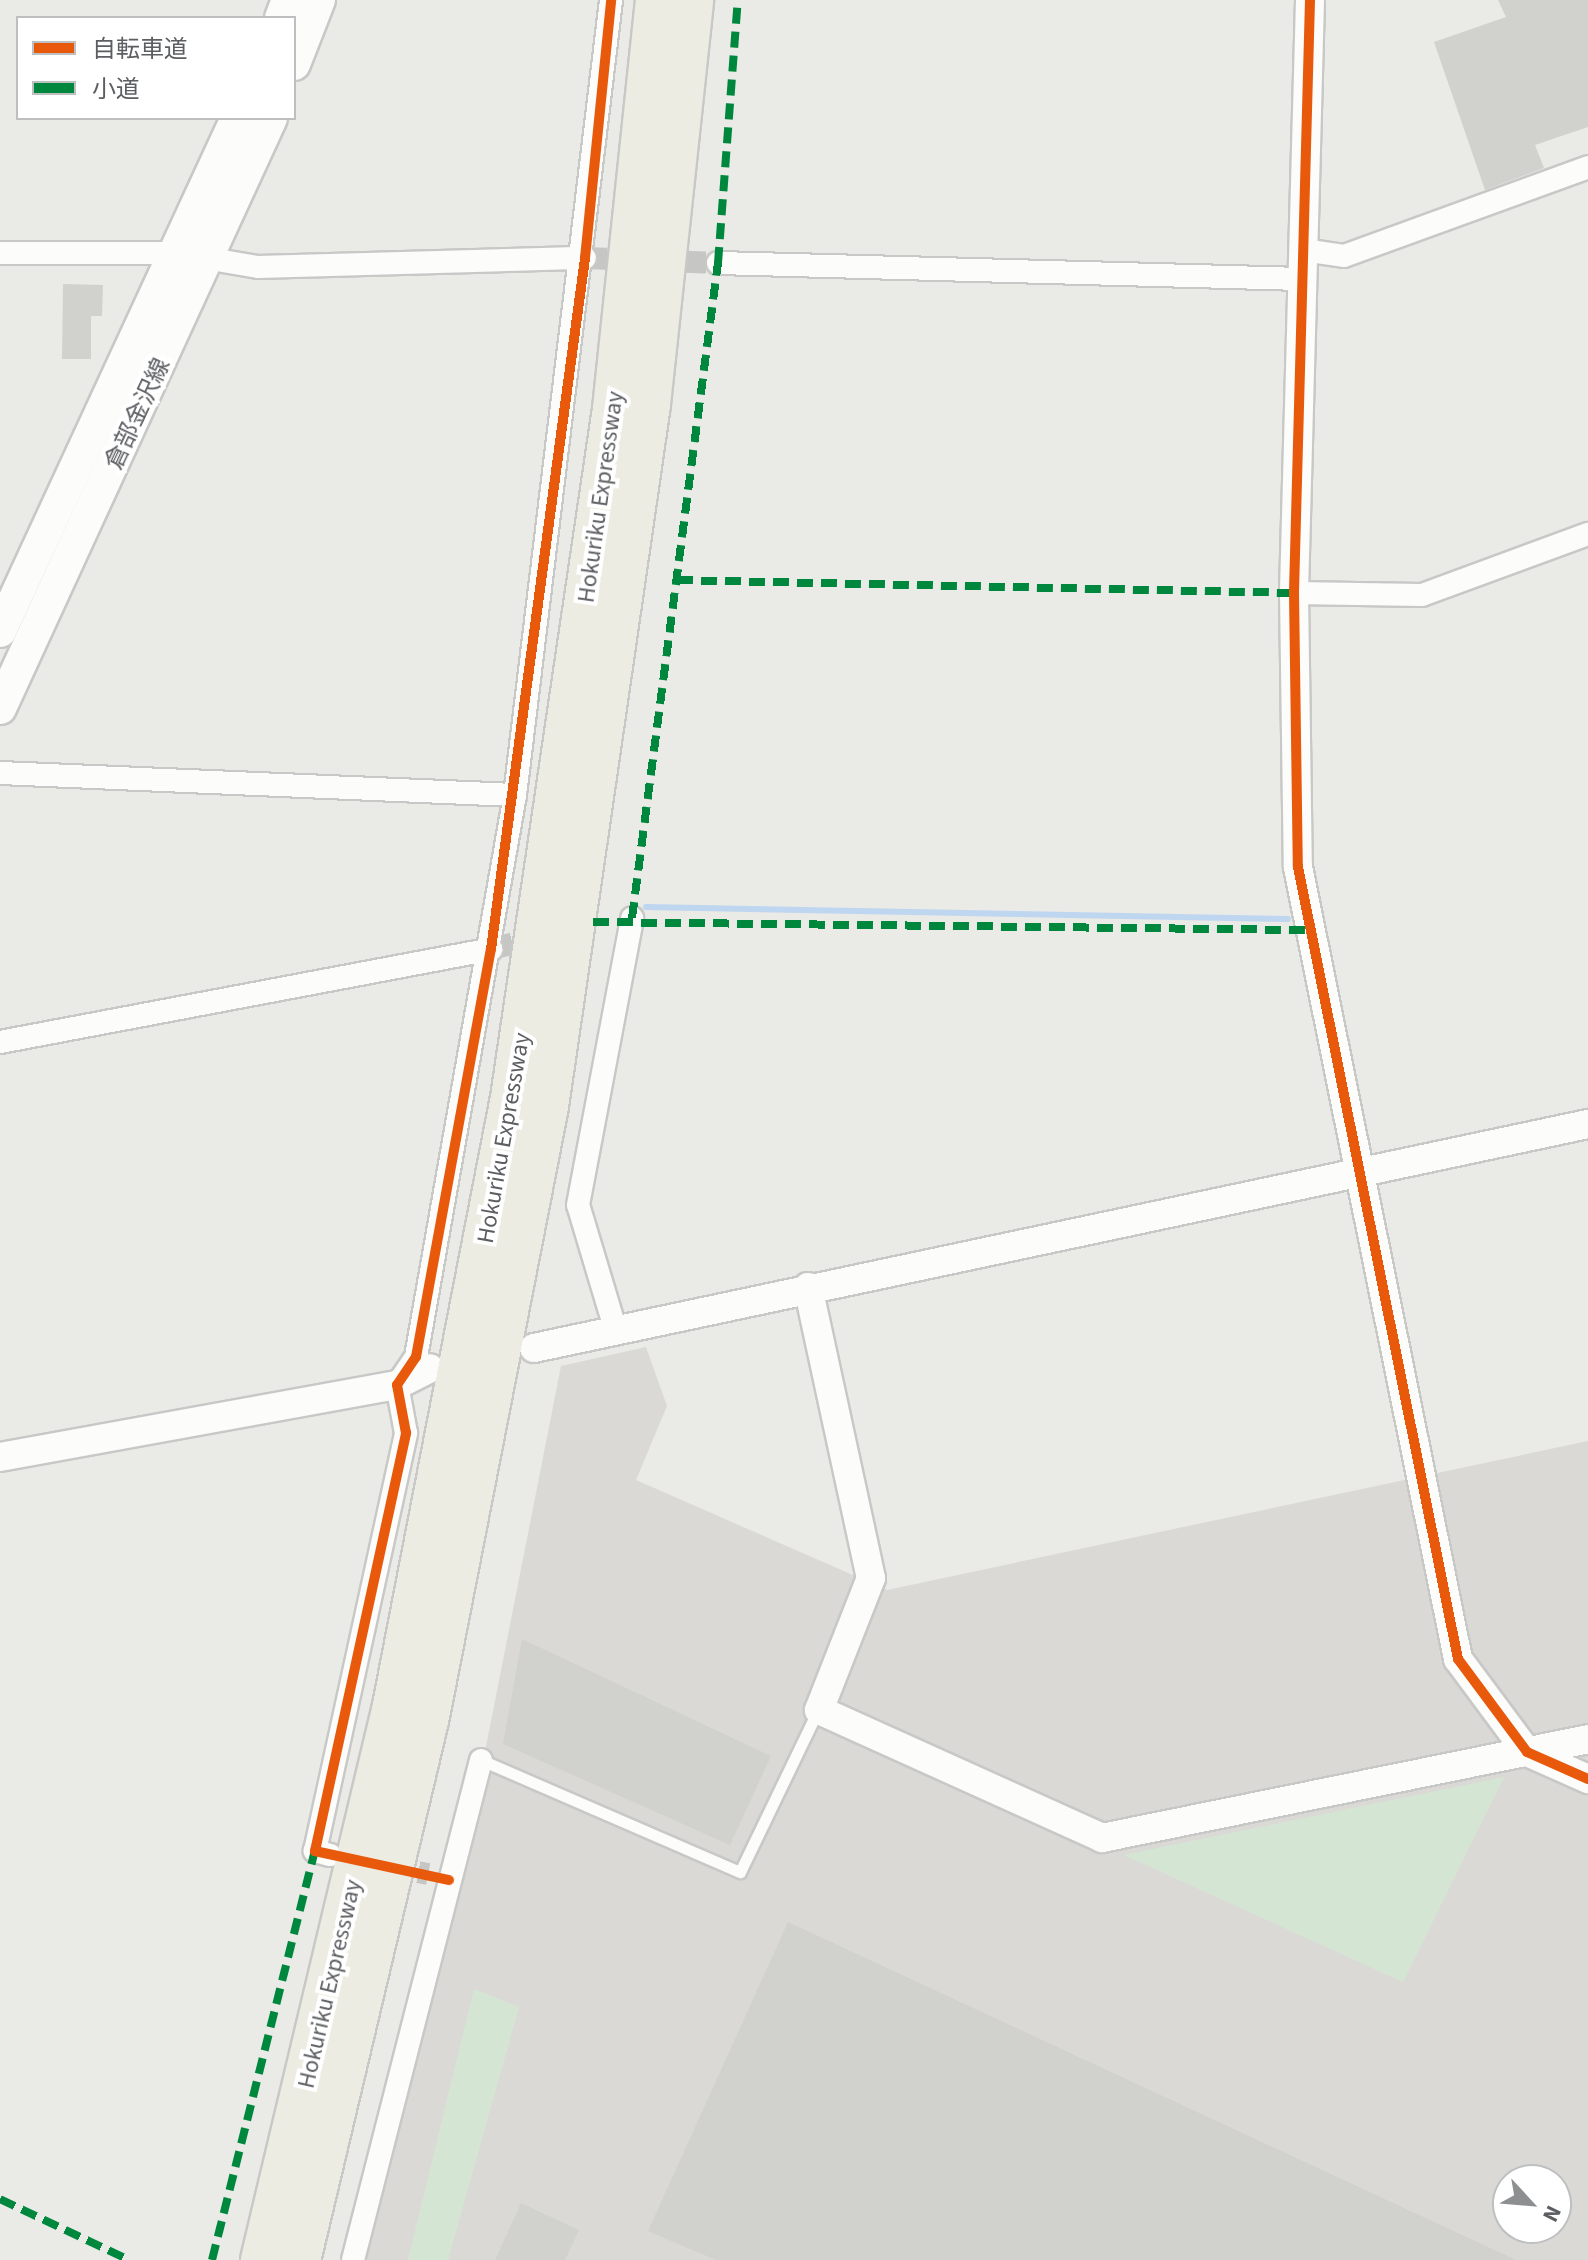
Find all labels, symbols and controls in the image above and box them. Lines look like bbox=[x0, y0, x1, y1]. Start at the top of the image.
legend bbox=[16, 16, 296, 120]
text: 自転車道 bbox=[92, 32, 188, 67]
text: 小道 bbox=[92, 72, 140, 107]
street label: 倉部金沢線 bbox=[100, 354, 176, 474]
street label: Hokuriku Expressway bbox=[572, 389, 630, 605]
street label: Hokuriku Expressway bbox=[471, 1030, 537, 1246]
street label: Hokuriku Expressway bbox=[292, 1877, 368, 2091]
north arrow bbox=[1492, 2164, 1572, 2244]
text: N bbox=[1534, 2200, 1569, 2227]

